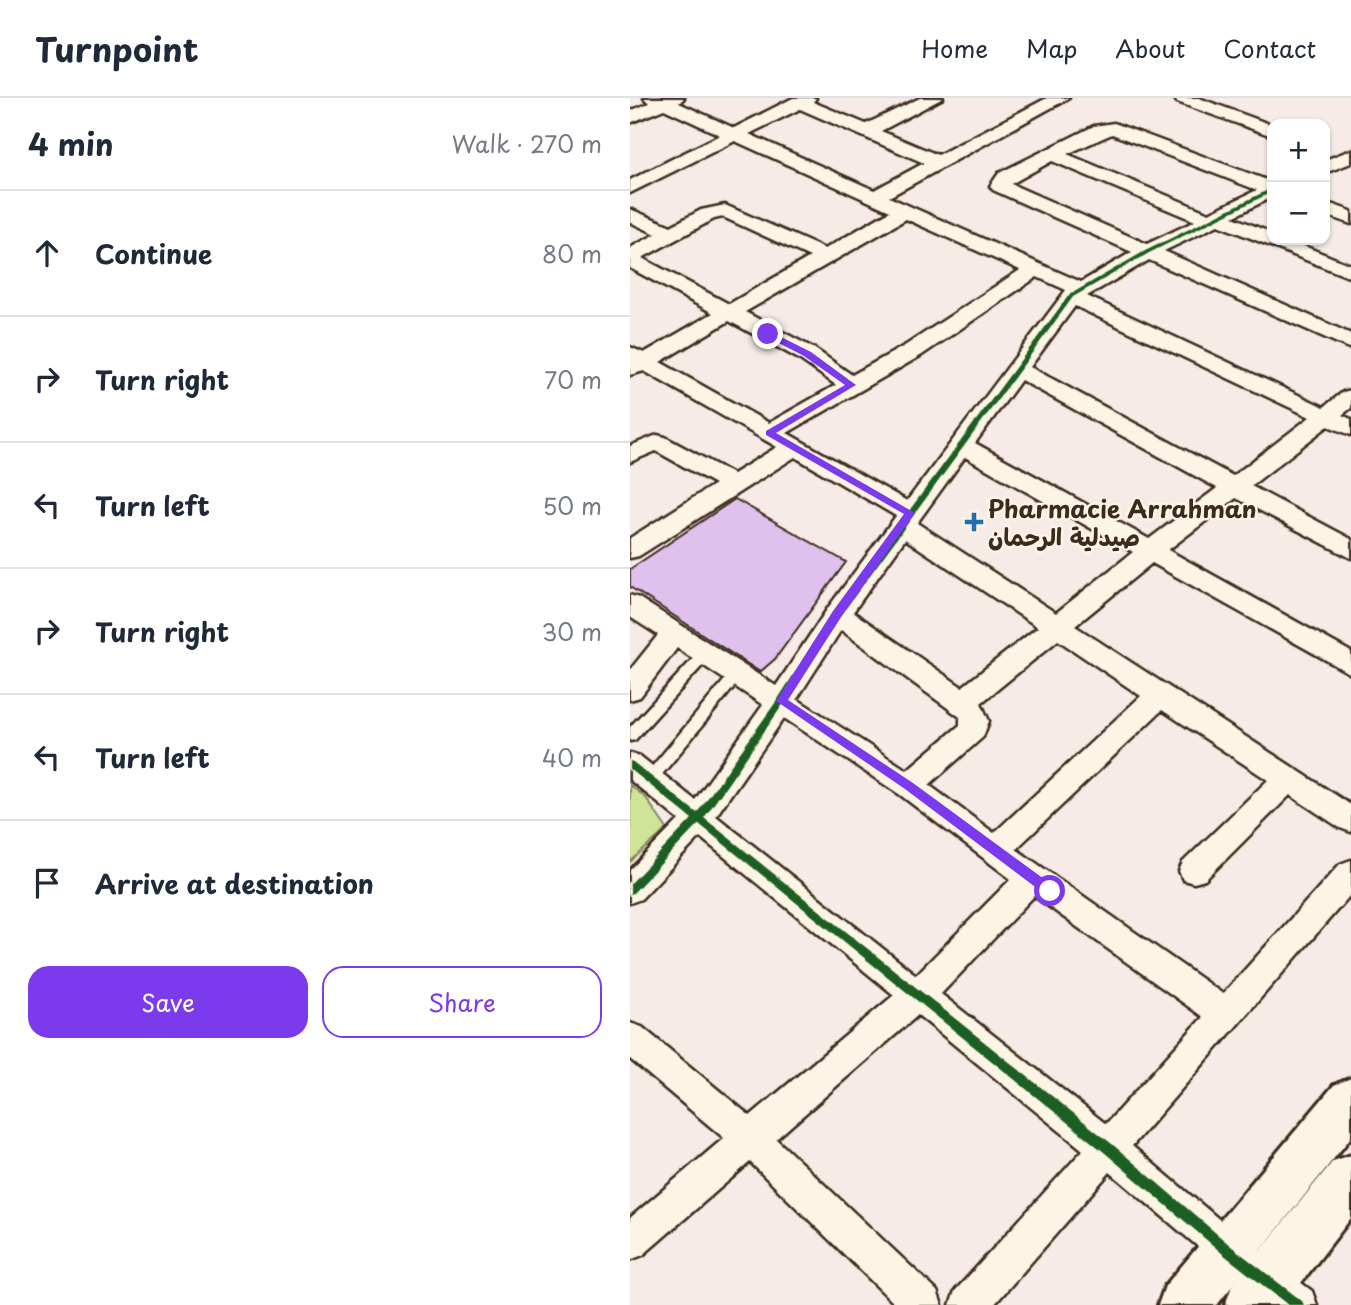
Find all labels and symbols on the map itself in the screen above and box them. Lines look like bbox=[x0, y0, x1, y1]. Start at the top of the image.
route end bbox=[752, 318, 783, 349]
place label: Pharmacie Arrahman صيدلية الرحمان bbox=[988, 490, 1257, 554]
marker: Pharmacie Arrahman صيدلية الرحمان bbox=[966, 514, 982, 530]
route start bbox=[1034, 875, 1065, 906]

